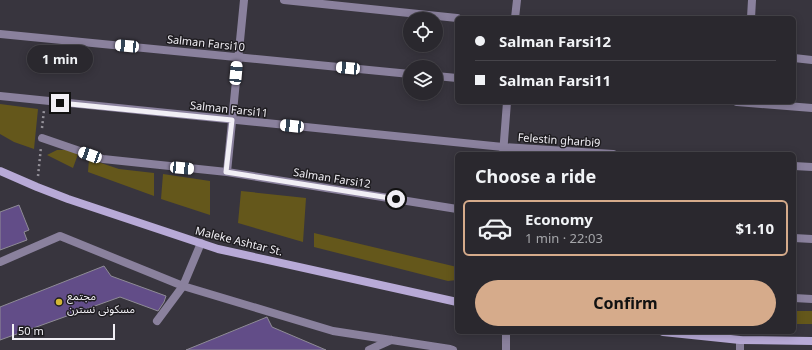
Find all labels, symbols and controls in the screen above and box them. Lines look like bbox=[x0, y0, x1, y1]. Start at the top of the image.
map controls bbox=[403, 12, 443, 100]
button: locate bbox=[403, 12, 443, 52]
street label: Salman Farsi10 bbox=[166, 31, 246, 54]
text: Salman Farsi12 bbox=[499, 31, 611, 51]
car bbox=[115, 39, 139, 53]
callout: 1 min bbox=[27, 45, 93, 73]
text: 1 min bbox=[42, 50, 78, 68]
button: layers bbox=[403, 60, 443, 100]
car bbox=[229, 61, 243, 85]
car bbox=[336, 61, 360, 75]
text: Salman Farsi11 bbox=[499, 70, 611, 90]
route end bbox=[51, 94, 69, 112]
street label: Salman Farsi11 bbox=[189, 97, 269, 120]
car bbox=[279, 119, 305, 133]
street label: Felestin gharbi9 bbox=[517, 129, 601, 150]
car bbox=[77, 145, 103, 165]
car bbox=[170, 161, 194, 175]
street label: Salman Farsi12 bbox=[292, 164, 372, 191]
text: Choose a ride bbox=[475, 164, 596, 188]
route start bbox=[387, 190, 405, 208]
text: Economy bbox=[525, 209, 593, 229]
icon: car bbox=[477, 210, 513, 246]
text: $1.10 bbox=[735, 218, 774, 238]
street label: Maleke Ashtar St. bbox=[194, 222, 285, 259]
text: 1 min · 22:03 bbox=[525, 229, 603, 247]
button: Confirm bbox=[475, 280, 776, 326]
place label: مجتمع مسکونی نسترن bbox=[67, 288, 135, 316]
marker: مجتمع مسکونی نسترن bbox=[54, 297, 64, 307]
scale bar bbox=[12, 322, 115, 341]
text: 50 m bbox=[18, 323, 44, 338]

